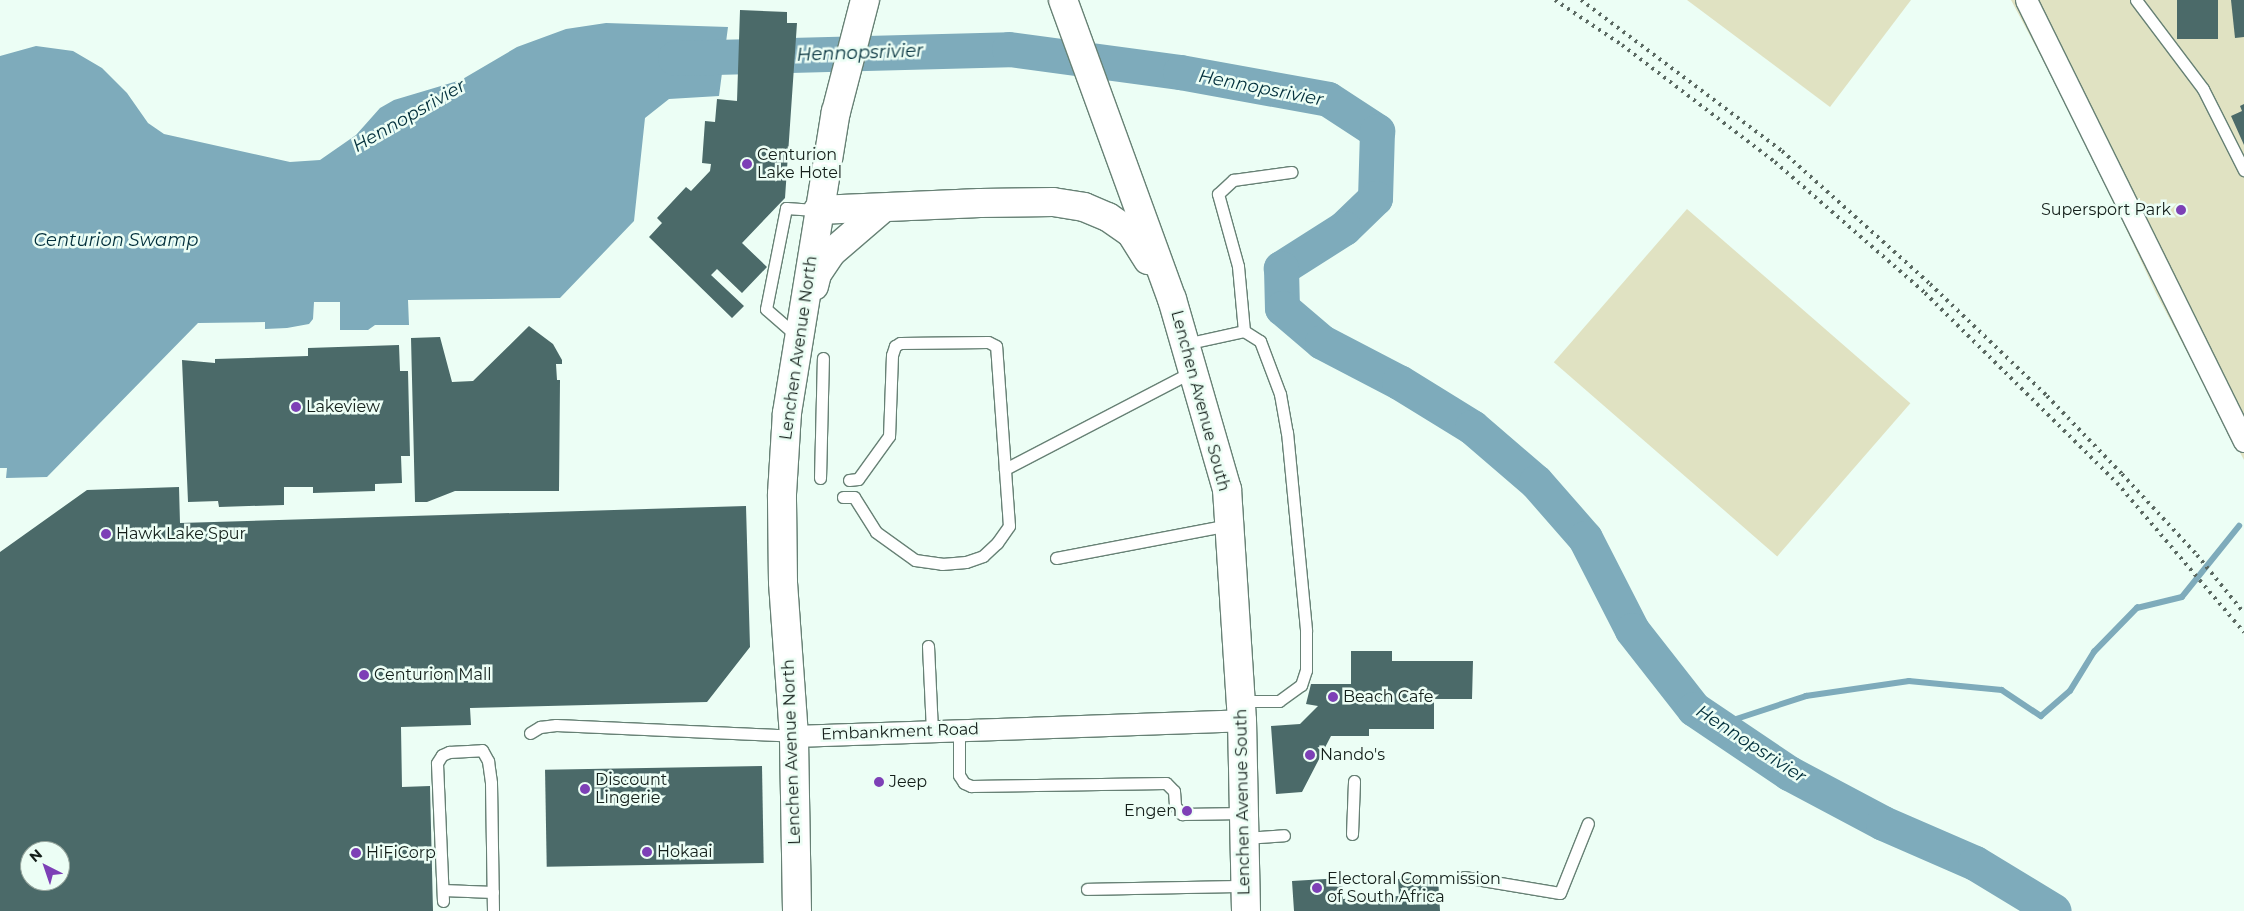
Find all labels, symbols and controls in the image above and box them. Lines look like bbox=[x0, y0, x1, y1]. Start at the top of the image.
water label: Hennopsrivier bbox=[796, 40, 924, 66]
water label: Hennopsrivier bbox=[1197, 65, 1325, 111]
water label: Hennopsrivier bbox=[349, 75, 469, 157]
place label: Centurion Lake Hotel bbox=[757, 145, 842, 183]
marker: Centurion Lake Hotel bbox=[741, 158, 753, 170]
place label: Supersport Park bbox=[2041, 200, 2171, 220]
marker: Supersport Park bbox=[2175, 204, 2187, 216]
water label: Centurion Swamp bbox=[33, 229, 199, 251]
street label: Lenchen Avenue North bbox=[777, 255, 821, 441]
street label: Lenchen Avenue South bbox=[1167, 308, 1233, 494]
place label: Lakeview bbox=[306, 397, 380, 417]
marker: Lakeview bbox=[290, 401, 302, 413]
place label: Hawk Lake Spur bbox=[116, 524, 246, 544]
marker: Hawk Lake Spur bbox=[100, 528, 112, 540]
street label: Lenchen Avenue North bbox=[779, 659, 805, 845]
place label: Centurion Mall bbox=[374, 665, 492, 685]
marker: Centurion Mall bbox=[358, 669, 370, 681]
place label: Beach Cafe bbox=[1343, 687, 1433, 707]
marker: Beach Cafe bbox=[1327, 691, 1339, 703]
water label: Hennopsrivier bbox=[1692, 700, 1810, 788]
street label: Lenchen Avenue South bbox=[1232, 709, 1254, 895]
street label: Embankment Road bbox=[821, 720, 979, 744]
place label: Nando's bbox=[1320, 745, 1385, 765]
marker: Nando's bbox=[1304, 749, 1316, 761]
place label: Discount Lingerie bbox=[595, 770, 667, 808]
place label: Jeep bbox=[889, 772, 927, 792]
marker: Jeep bbox=[873, 776, 885, 788]
marker: Discount Lingerie bbox=[579, 783, 591, 795]
place label: Engen bbox=[1124, 801, 1177, 821]
marker: Engen bbox=[1181, 805, 1193, 817]
north arrow bbox=[20, 841, 70, 891]
place label: Hokaai bbox=[657, 842, 713, 862]
place label: HiFiCorp bbox=[366, 843, 436, 863]
text: N bbox=[26, 845, 46, 866]
marker: Hokaai bbox=[641, 846, 653, 858]
marker: HiFiCorp bbox=[350, 847, 362, 859]
place label: Electoral Commission of South Africa bbox=[1327, 869, 1501, 907]
marker: Electoral Commission of South Africa bbox=[1311, 882, 1323, 894]

